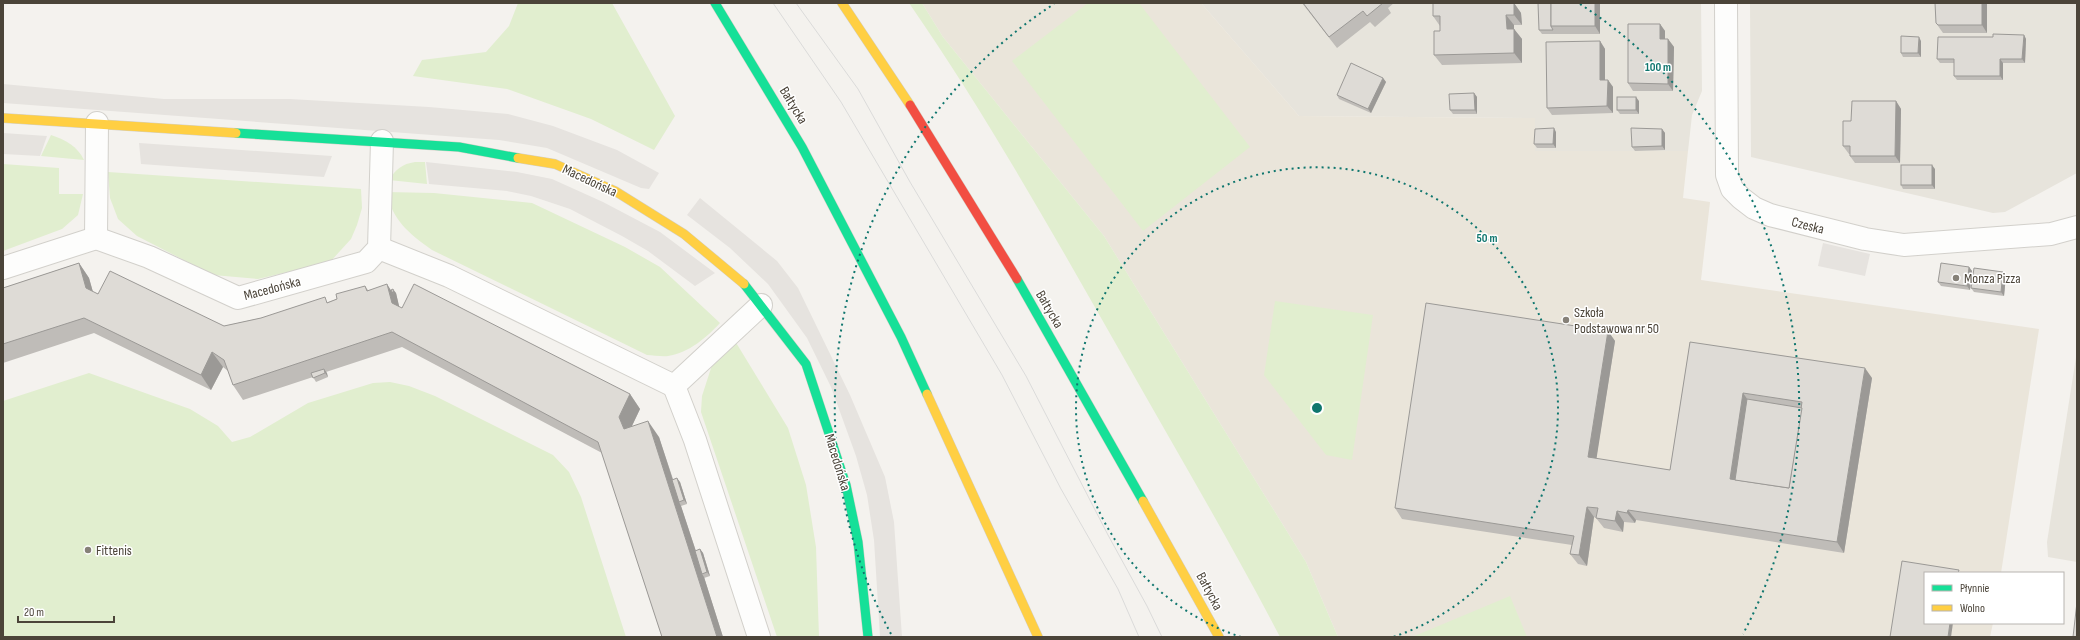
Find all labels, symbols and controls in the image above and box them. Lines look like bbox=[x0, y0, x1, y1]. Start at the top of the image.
text: 100 m bbox=[1645, 60, 1671, 75]
street label: Bałtycka bbox=[776, 83, 811, 127]
street label: Macedońska bbox=[560, 160, 620, 200]
street label: Czeska bbox=[1790, 213, 1826, 238]
text: 50 m bbox=[1477, 231, 1497, 246]
place label: Monza Pizza bbox=[1964, 270, 2021, 287]
street label: Macedońska bbox=[242, 273, 302, 304]
marker: Monza Pizza bbox=[1951, 273, 1961, 283]
street label: Bałtycka bbox=[1032, 287, 1067, 331]
place label: Szkoła Podstawowa nr 50 bbox=[1574, 304, 1659, 337]
marker: Szkoła Podstawowa nr 50 bbox=[1561, 315, 1571, 325]
centre of rings bbox=[1310, 401, 1324, 415]
street label: Macedońska bbox=[821, 432, 854, 493]
place label: Fittenis bbox=[96, 542, 132, 559]
marker: Fittenis bbox=[83, 545, 93, 555]
street label: Bałtycka bbox=[1193, 569, 1227, 613]
legend bbox=[1924, 572, 2064, 624]
text: Płynnie bbox=[1960, 581, 1990, 596]
scale bar bbox=[18, 598, 114, 624]
text: Wolno bbox=[1960, 601, 1985, 616]
text: 20 m bbox=[24, 605, 44, 620]

